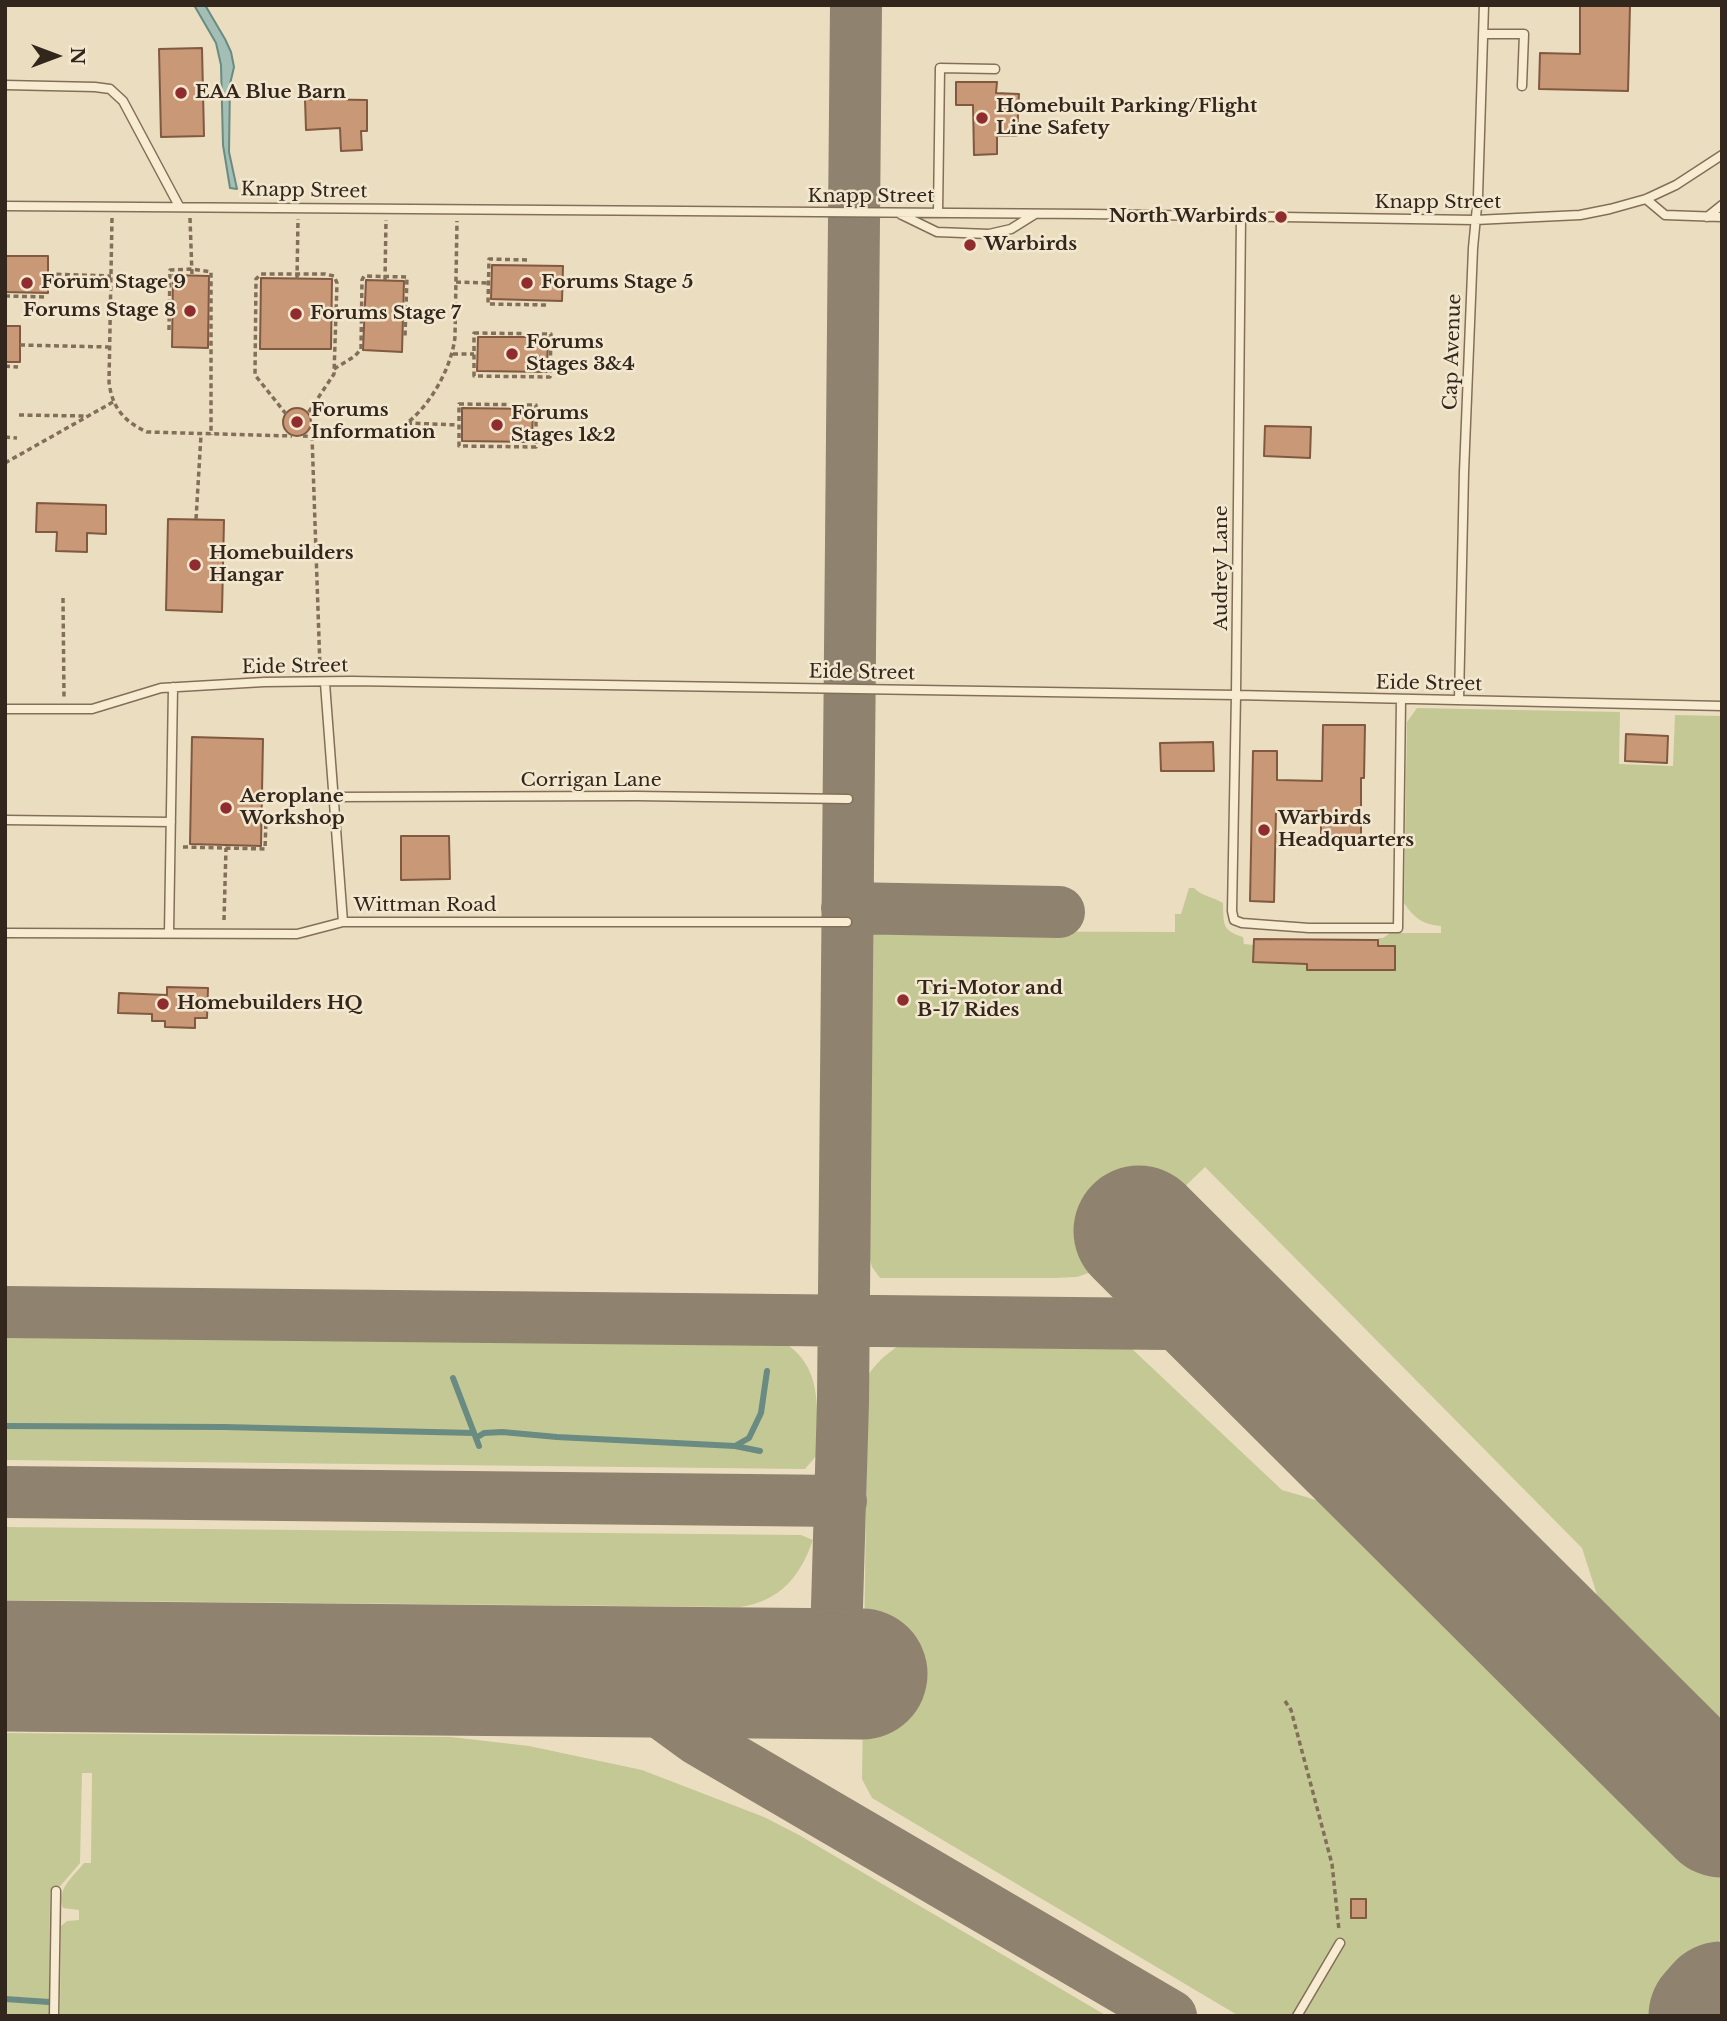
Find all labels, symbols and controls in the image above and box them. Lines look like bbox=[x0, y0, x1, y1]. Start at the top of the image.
north arrow bbox=[21, 21, 91, 91]
text: N bbox=[66, 47, 89, 65]
place label: EAA Blue Barn bbox=[195, 82, 346, 104]
marker: EAA Blue Barn bbox=[173, 85, 189, 101]
place label: Homebuilt Parking/Flight Line Safety bbox=[996, 96, 1257, 140]
marker: Homebuilt Parking/Flight Line Safety bbox=[974, 110, 990, 126]
street label: Knapp Street bbox=[240, 178, 368, 204]
street label: Knapp Street bbox=[808, 186, 934, 208]
street label: Knapp Street bbox=[1375, 192, 1501, 214]
place label: North Warbirds bbox=[1109, 206, 1267, 228]
marker: North Warbirds bbox=[1273, 209, 1289, 225]
place label: Warbirds bbox=[984, 234, 1077, 256]
marker: Warbirds bbox=[962, 237, 978, 253]
place label: Forum Stage 9 bbox=[41, 272, 186, 294]
place label: Forums Stage 5 bbox=[541, 272, 693, 294]
marker: Forum Stage 9 bbox=[19, 275, 35, 291]
marker: Forums Stage 5 bbox=[519, 275, 535, 291]
street label: Cap Avenue bbox=[1440, 293, 1466, 411]
place label: Forums Stage 8 bbox=[23, 300, 176, 322]
marker: Forums Stage 8 bbox=[182, 303, 198, 319]
place label: Forums Stage 7 bbox=[310, 303, 461, 325]
marker: Forums Stage 7 bbox=[288, 306, 304, 322]
place label: Forums Stages 3&4 bbox=[526, 332, 635, 376]
marker: Forums Stages 3&4 bbox=[504, 346, 520, 362]
place label: Forums Information bbox=[311, 400, 435, 444]
place label: Forums Stages 1&2 bbox=[511, 403, 616, 447]
marker: Forums Information bbox=[289, 414, 305, 430]
marker: Forums Stages 1&2 bbox=[489, 417, 505, 433]
street label: Audrey Lane bbox=[1211, 505, 1233, 631]
place label: Homebuilders Hangar bbox=[209, 543, 354, 587]
marker: Homebuilders Hangar bbox=[187, 557, 203, 573]
street label: Eide Street bbox=[242, 655, 348, 679]
street label: Eide Street bbox=[809, 661, 915, 685]
street label: Eide Street bbox=[1376, 672, 1482, 696]
street label: Corrigan Lane bbox=[520, 770, 662, 792]
place label: Aeroplane Workshop bbox=[240, 786, 345, 830]
marker: Aeroplane Workshop bbox=[218, 800, 234, 816]
place label: Warbirds Headquarters bbox=[1278, 808, 1414, 852]
marker: Warbirds Headquarters bbox=[1256, 822, 1272, 838]
street label: Wittman Road bbox=[353, 895, 497, 917]
place label: Tri-Motor and B-17 Rides bbox=[917, 978, 1063, 1022]
marker: Tri-Motor and B-17 Rides bbox=[895, 992, 911, 1008]
place label: Homebuilders HQ bbox=[177, 993, 363, 1015]
marker: Homebuilders HQ bbox=[155, 996, 171, 1012]

